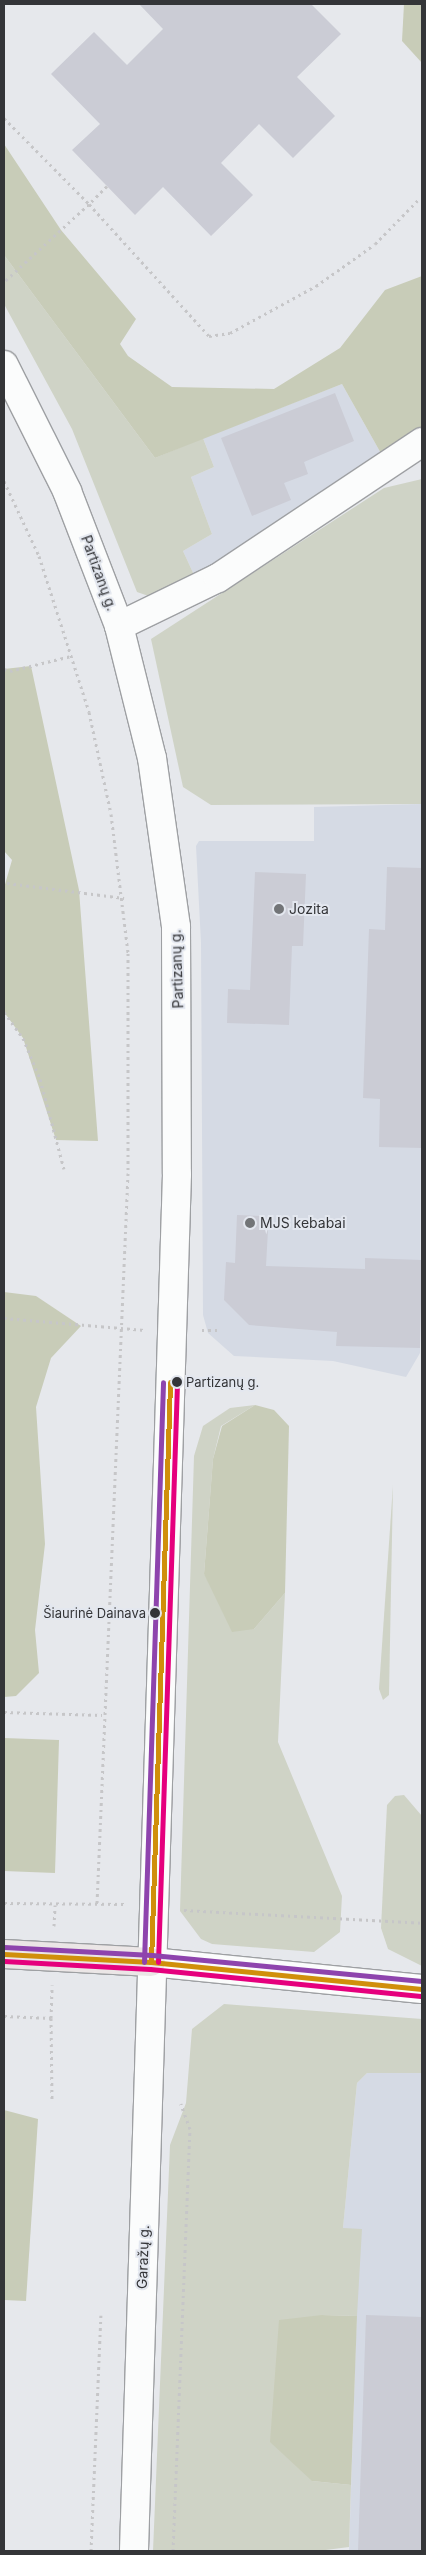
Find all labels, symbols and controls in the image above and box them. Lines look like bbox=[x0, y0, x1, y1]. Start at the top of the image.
street label: Partizanų g. bbox=[78, 533, 120, 613]
place label: Jozita bbox=[289, 901, 329, 917]
marker: Jozita bbox=[273, 903, 285, 915]
street label: Partizanų g. bbox=[167, 929, 187, 1009]
place label: MJS kebabai bbox=[260, 1215, 346, 1231]
marker: MJS kebabai bbox=[244, 1217, 256, 1229]
place label: Partizanų g. bbox=[186, 1374, 259, 1390]
marker: Partizanų g. bbox=[172, 1377, 182, 1387]
place label: Šiaurinė Dainava bbox=[43, 1605, 146, 1621]
marker: Šiaurinė Dainava bbox=[150, 1608, 160, 1618]
street label: Garažų g. bbox=[133, 2225, 153, 2289]

